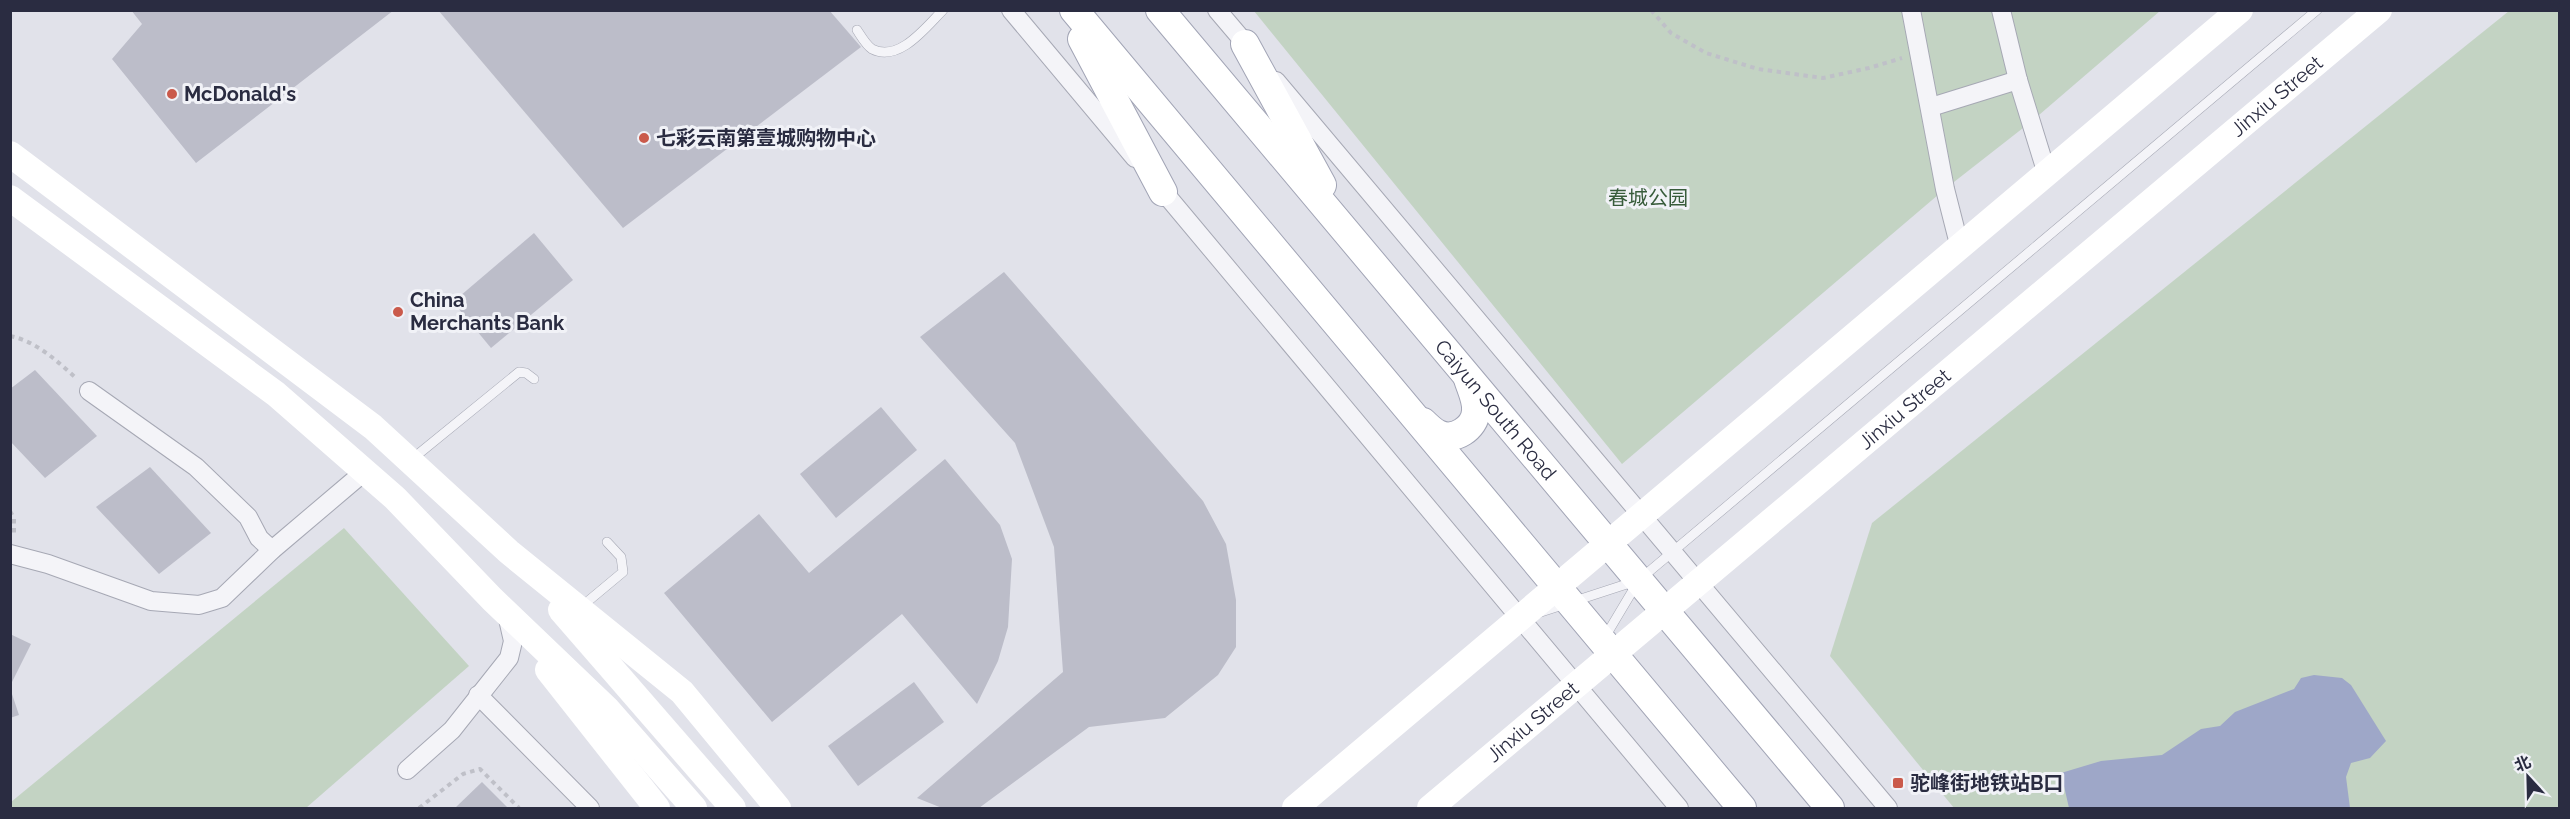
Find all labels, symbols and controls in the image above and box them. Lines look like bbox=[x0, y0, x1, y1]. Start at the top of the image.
street label: Jinxiu Street bbox=[2226, 51, 2328, 142]
place label: McDonald's bbox=[184, 82, 296, 106]
marker: McDonald's bbox=[165, 87, 179, 101]
place label: 七彩云南第壹城购物中心 bbox=[656, 126, 876, 150]
marker: 七彩云南第壹城购物中心 bbox=[637, 131, 651, 145]
park label: 春城公园 bbox=[1608, 186, 1688, 210]
place label: China Merchants Bank bbox=[410, 288, 565, 335]
marker: China Merchants Bank bbox=[391, 305, 405, 319]
street label: Caiyun South Road bbox=[1430, 335, 1561, 485]
street label: Jinxiu Street bbox=[1854, 363, 1956, 454]
street label: Jinxiu Street bbox=[1482, 676, 1584, 767]
north arrow bbox=[2498, 747, 2558, 807]
text: 北 bbox=[2512, 752, 2534, 775]
place label: 驼峰街地铁站B口 bbox=[1910, 771, 2064, 795]
marker: 驼峰街地铁站B口 bbox=[1891, 776, 1905, 790]

